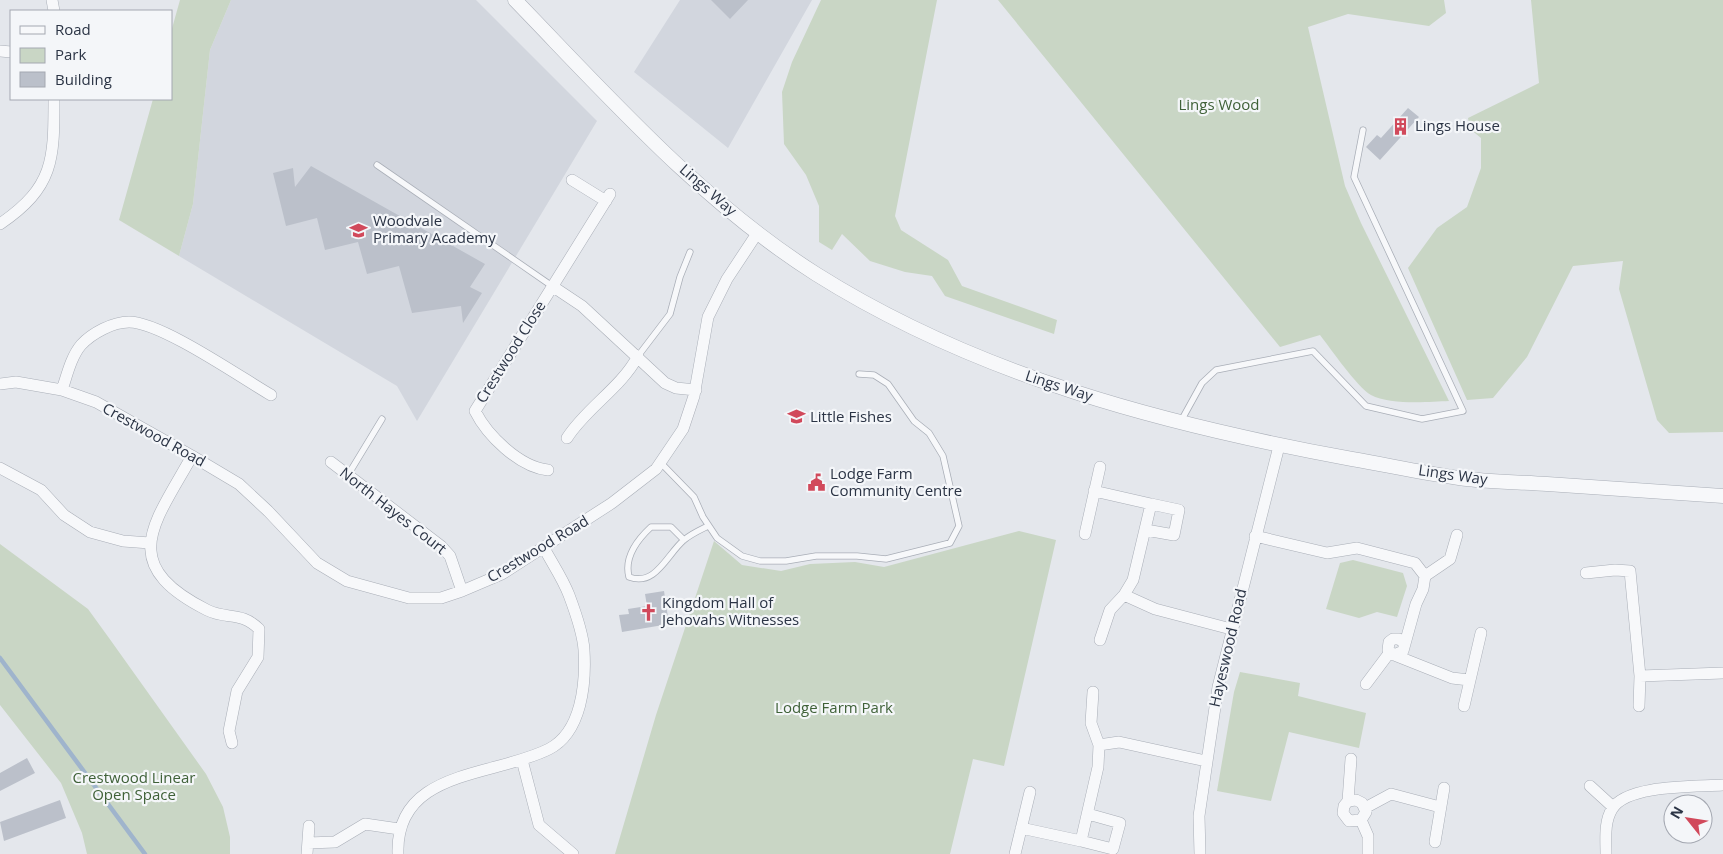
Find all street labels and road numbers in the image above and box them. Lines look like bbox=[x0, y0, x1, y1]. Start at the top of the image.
street label: Lings Way bbox=[676, 159, 742, 220]
street label: Crestwood Close bbox=[471, 297, 550, 406]
street label: Lings Way bbox=[1023, 365, 1096, 405]
street label: Crestwood Road bbox=[99, 397, 210, 471]
street label: Lings Way bbox=[1417, 459, 1490, 489]
street label: North Hayes Court bbox=[336, 462, 451, 558]
street label: Crestwood Road bbox=[483, 510, 592, 586]
street label: Hayeswood Road bbox=[1204, 587, 1250, 709]

